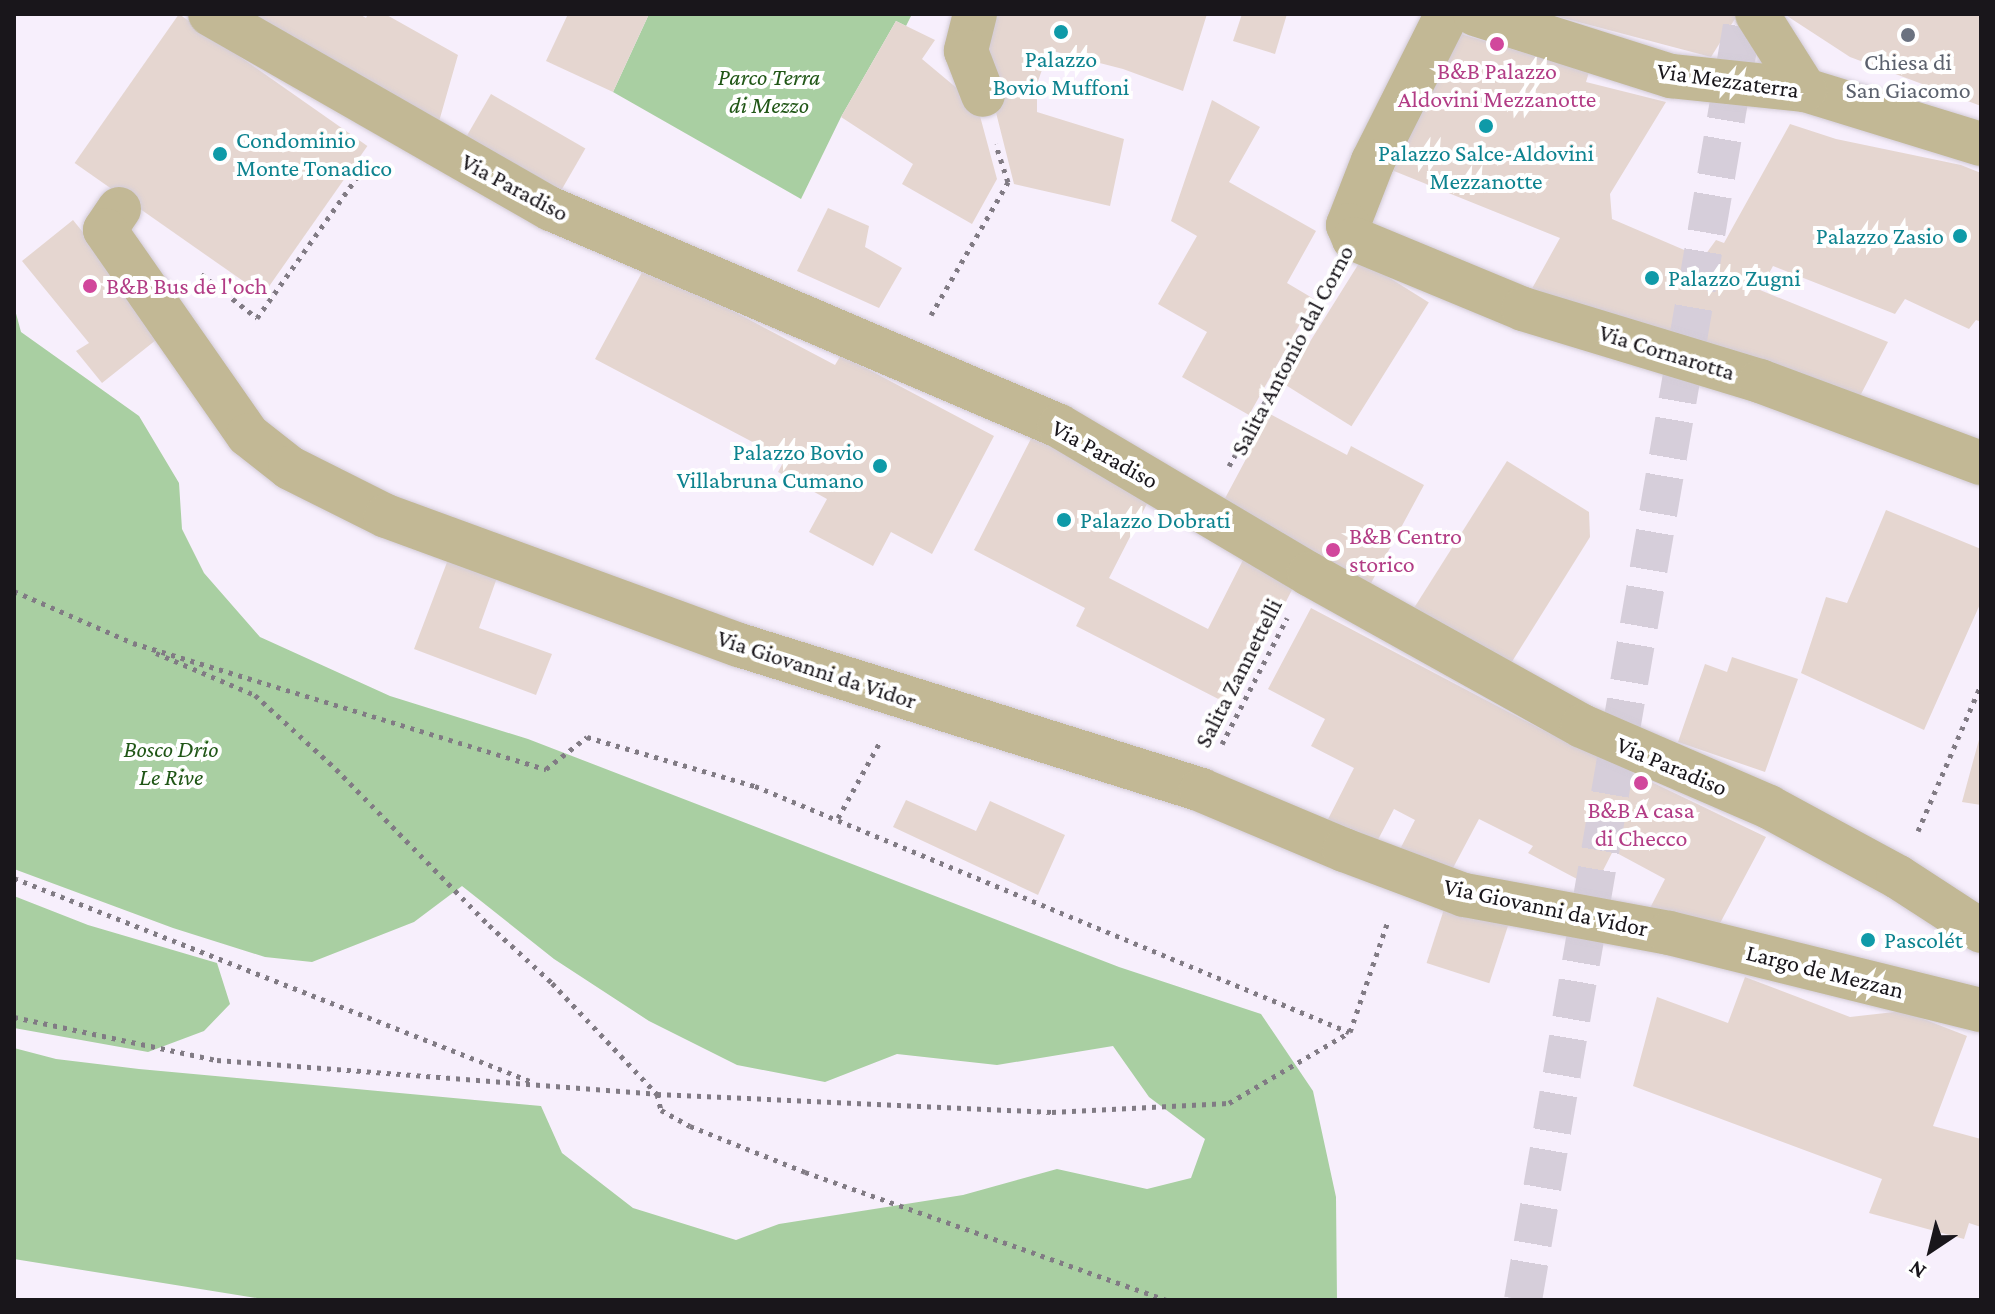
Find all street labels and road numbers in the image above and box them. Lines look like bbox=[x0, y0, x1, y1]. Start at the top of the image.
street label: Via Mezzaterra bbox=[1655, 56, 1801, 104]
street label: Via Paradiso bbox=[456, 147, 574, 227]
street label: Salita Antonio dal Corno bbox=[1224, 240, 1360, 460]
street label: Via Cornarotta bbox=[1596, 318, 1738, 386]
street label: Via Paradiso bbox=[1047, 413, 1163, 495]
street label: Salita Zannettelli bbox=[1188, 594, 1288, 752]
street label: Via Giovanni da Vidor bbox=[714, 623, 920, 715]
street label: Via Paradiso bbox=[1612, 730, 1732, 802]
street label: Via Giovanni da Vidor bbox=[1441, 871, 1651, 943]
street label: Largo de Mezzan bbox=[1743, 937, 1907, 1005]

